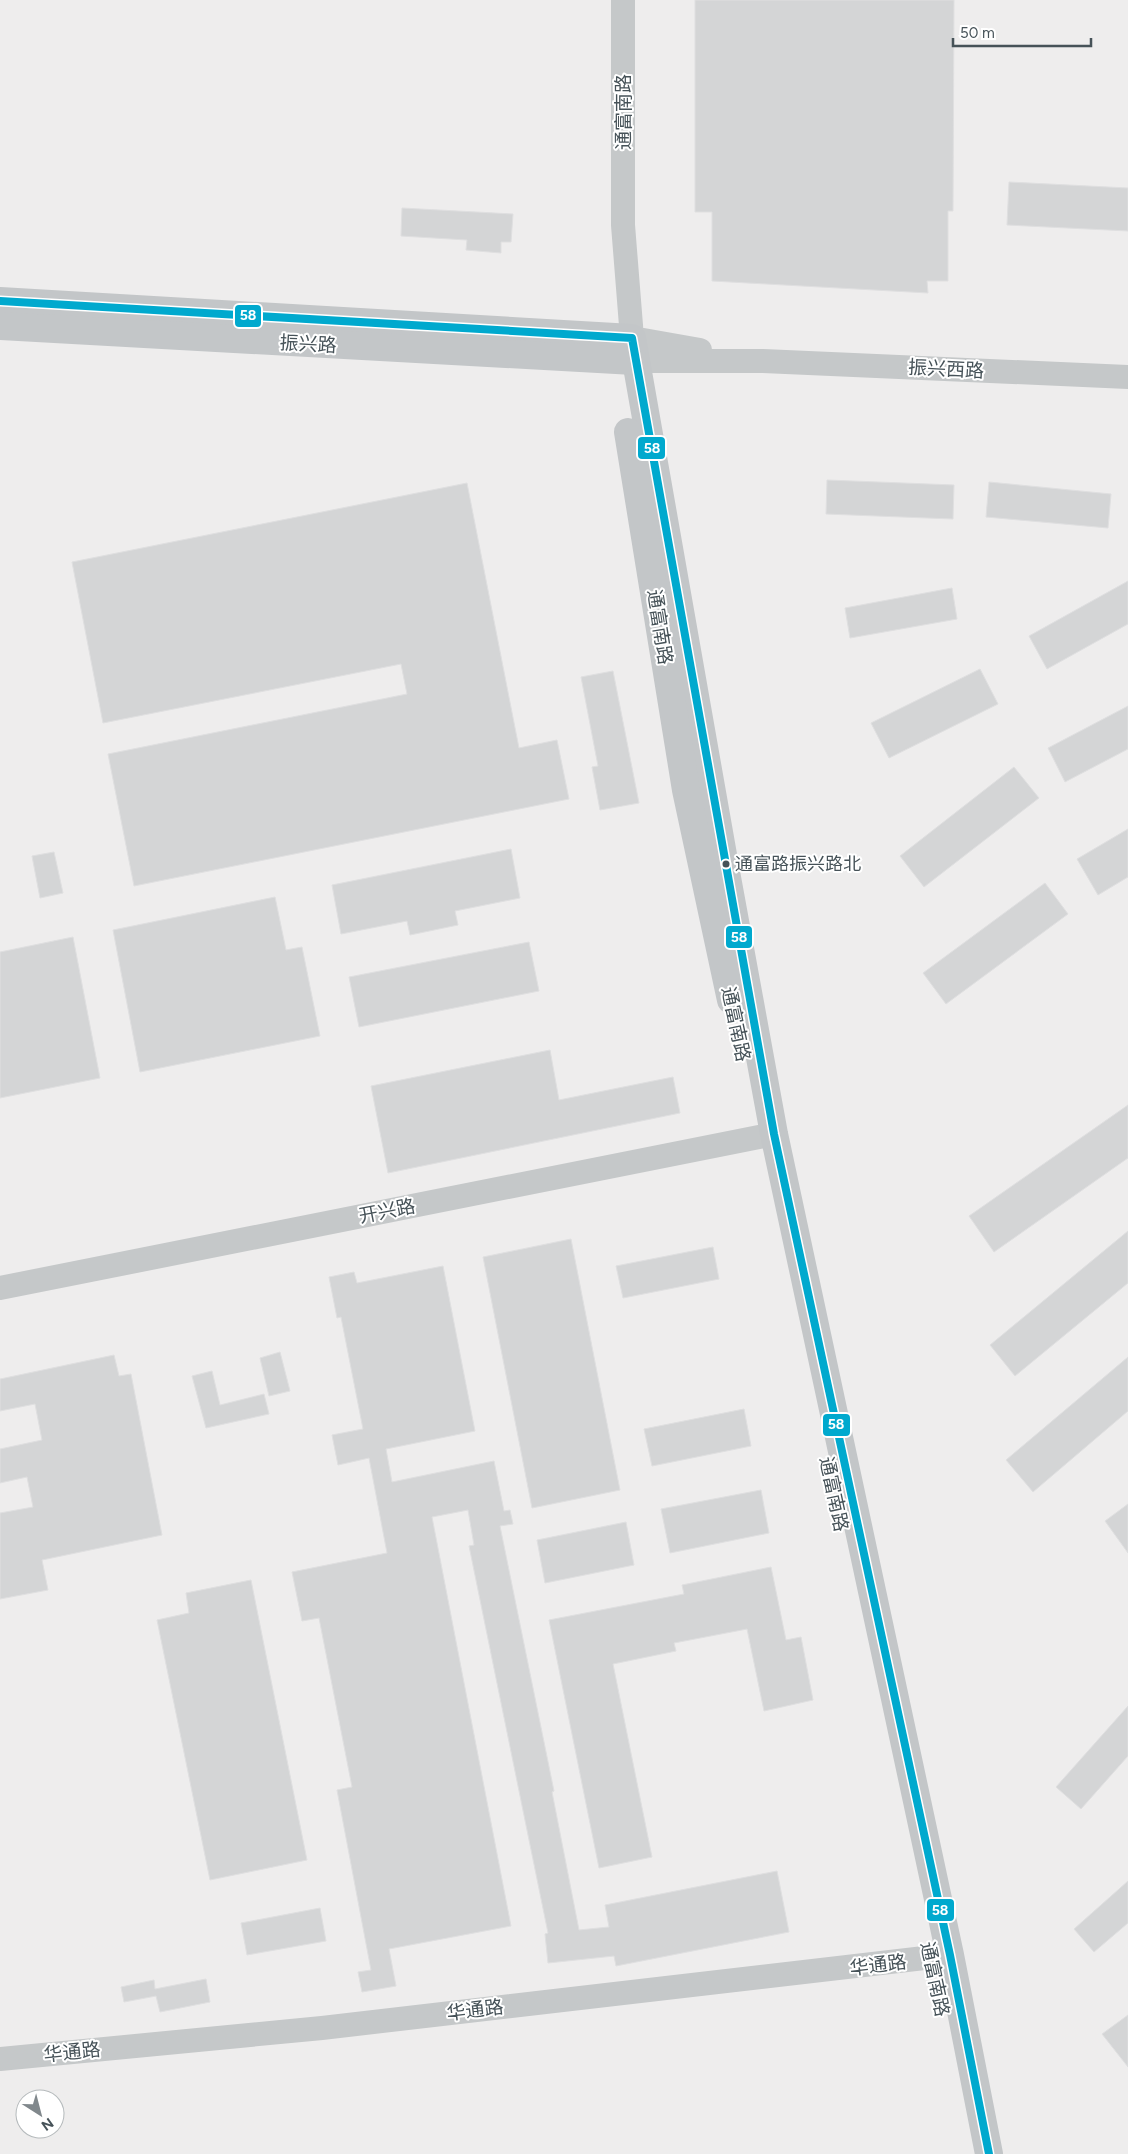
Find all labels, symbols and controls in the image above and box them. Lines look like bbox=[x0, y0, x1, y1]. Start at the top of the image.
scale bar bbox=[953, 15, 1090, 47]
text: 50 m bbox=[960, 24, 995, 42]
street label: 通富南路 bbox=[612, 74, 635, 150]
line badge: 58 bbox=[234, 304, 262, 328]
text: 58 bbox=[240, 307, 256, 324]
street label: 振兴路 bbox=[279, 331, 337, 357]
street label: 振兴西路 bbox=[907, 356, 985, 382]
line badge: 58 bbox=[637, 436, 666, 460]
text: 58 bbox=[644, 440, 660, 457]
street label: 通富南路 bbox=[643, 588, 677, 666]
place label: 通富路振兴路北 bbox=[735, 853, 861, 875]
marker: 通富路振兴路北 bbox=[721, 859, 731, 869]
line badge: 58 bbox=[725, 925, 753, 949]
text: 58 bbox=[731, 929, 747, 946]
street label: 通富南路 bbox=[717, 984, 755, 1064]
street label: 开兴路 bbox=[357, 1194, 417, 1228]
line badge: 58 bbox=[822, 1413, 851, 1437]
text: 58 bbox=[828, 1416, 844, 1433]
street label: 通富南路 bbox=[815, 1454, 853, 1534]
line badge: 58 bbox=[926, 1898, 955, 1922]
text: 58 bbox=[932, 1902, 948, 1919]
street label: 通富南路 bbox=[916, 1939, 954, 2019]
street label: 华通路 bbox=[848, 1950, 908, 1980]
street label: 华通路 bbox=[445, 1995, 505, 2025]
street label: 华通路 bbox=[42, 2038, 102, 2066]
north arrow bbox=[15, 2089, 65, 2139]
text: N bbox=[38, 2114, 57, 2134]

